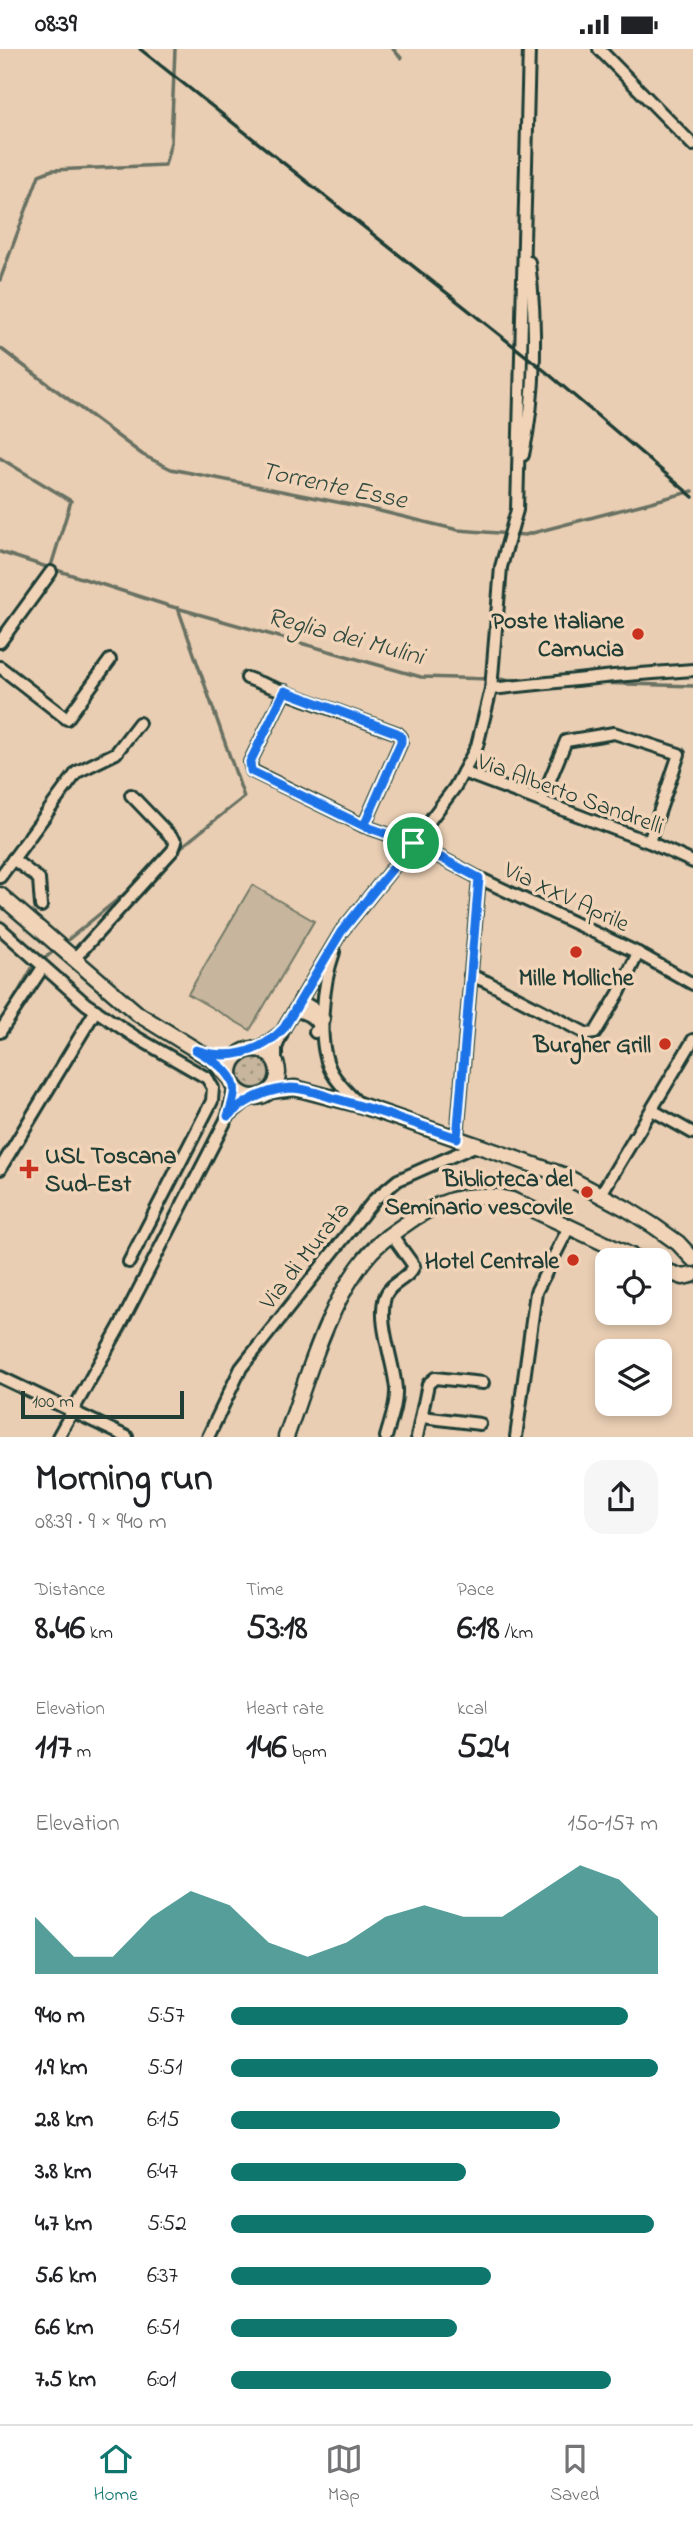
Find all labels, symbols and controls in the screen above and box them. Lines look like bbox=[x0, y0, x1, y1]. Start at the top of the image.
text: 08:39 bbox=[35, 6, 77, 44]
water label: Torrente Esse bbox=[257, 453, 411, 521]
water label: Reglia dei Mulini bbox=[263, 599, 430, 678]
place label: Poste Italiane Camucia bbox=[491, 605, 625, 668]
marker: Poste Italiane Camucia bbox=[630, 626, 646, 642]
street label: Via Alberto Sandrelli bbox=[471, 745, 668, 845]
pin bbox=[383, 813, 443, 873]
icon: arrive bbox=[394, 824, 432, 862]
street label: Via XXV Aprile bbox=[496, 853, 635, 943]
marker: Mille Molliche bbox=[568, 944, 584, 960]
place label: Mille Molliche bbox=[518, 962, 635, 997]
place label: Burgher Grill bbox=[532, 1029, 651, 1065]
marker: Burgher Grill bbox=[657, 1036, 673, 1052]
place label: USL Toscana Sud-Est bbox=[45, 1140, 176, 1203]
marker: USL Toscana Sud-Est bbox=[19, 1159, 39, 1179]
place label: Biblioteca del Seminario vescovile bbox=[384, 1163, 574, 1226]
marker: Biblioteca del Seminario vescovile bbox=[579, 1184, 595, 1200]
street label: Via di Murata bbox=[252, 1195, 360, 1319]
place label: Hotel Centrale bbox=[425, 1245, 560, 1280]
map controls bbox=[595, 1248, 672, 1416]
button: locate bbox=[595, 1248, 672, 1325]
marker: Hotel Centrale bbox=[565, 1252, 581, 1268]
button: layers bbox=[595, 1339, 672, 1416]
scale bar bbox=[21, 1388, 184, 1420]
text: 100 m bbox=[32, 1389, 74, 1416]
text: Morning run bbox=[35, 1452, 213, 1508]
button: share bbox=[584, 1460, 658, 1534]
text: 08:39 · 9 × 940 m bbox=[35, 1506, 167, 1539]
text: Distance bbox=[35, 1577, 105, 1604]
text: Time bbox=[246, 1577, 284, 1604]
text: Pace bbox=[457, 1577, 494, 1604]
text: 8.46 bbox=[35, 1604, 85, 1655]
text: 53:18 bbox=[246, 1604, 308, 1655]
text: 6:18 bbox=[457, 1604, 500, 1655]
text: km bbox=[85, 1620, 113, 1647]
text: /km bbox=[500, 1620, 533, 1647]
text: Elevation bbox=[35, 1696, 105, 1723]
text: Heart rate bbox=[246, 1696, 324, 1723]
text: kcal bbox=[457, 1696, 487, 1723]
text: 117 bbox=[35, 1723, 72, 1774]
text: 146 bbox=[246, 1723, 287, 1774]
text: 524 bbox=[457, 1723, 509, 1774]
text: m bbox=[72, 1739, 91, 1766]
text: bpm bbox=[287, 1739, 327, 1766]
text: Elevation bbox=[35, 1808, 120, 1841]
text: 150–157 m bbox=[567, 1808, 658, 1841]
text: 940 m bbox=[35, 2000, 85, 2033]
text: 5:57 bbox=[147, 2000, 185, 2033]
text: 1.9 km bbox=[35, 2052, 88, 2085]
text: 5:51 bbox=[147, 2052, 183, 2085]
text: 2.8 km bbox=[35, 2104, 93, 2137]
text: 6:15 bbox=[147, 2104, 180, 2137]
text: 3.8 km bbox=[35, 2156, 92, 2189]
text: 6:47 bbox=[147, 2156, 178, 2189]
text: 4.7 km bbox=[35, 2208, 92, 2241]
text: 5:52 bbox=[147, 2208, 187, 2241]
text: 5.6 km bbox=[35, 2260, 97, 2293]
text: 6:37 bbox=[147, 2260, 178, 2293]
text: 6.6 km bbox=[35, 2312, 94, 2345]
text: 6:51 bbox=[147, 2312, 180, 2345]
text: 7.5 km bbox=[35, 2364, 96, 2397]
text: 6:01 bbox=[147, 2364, 176, 2397]
tab: Home bbox=[94, 2440, 138, 2509]
tab: Map bbox=[325, 2440, 363, 2509]
tab: Saved bbox=[550, 2440, 599, 2509]

